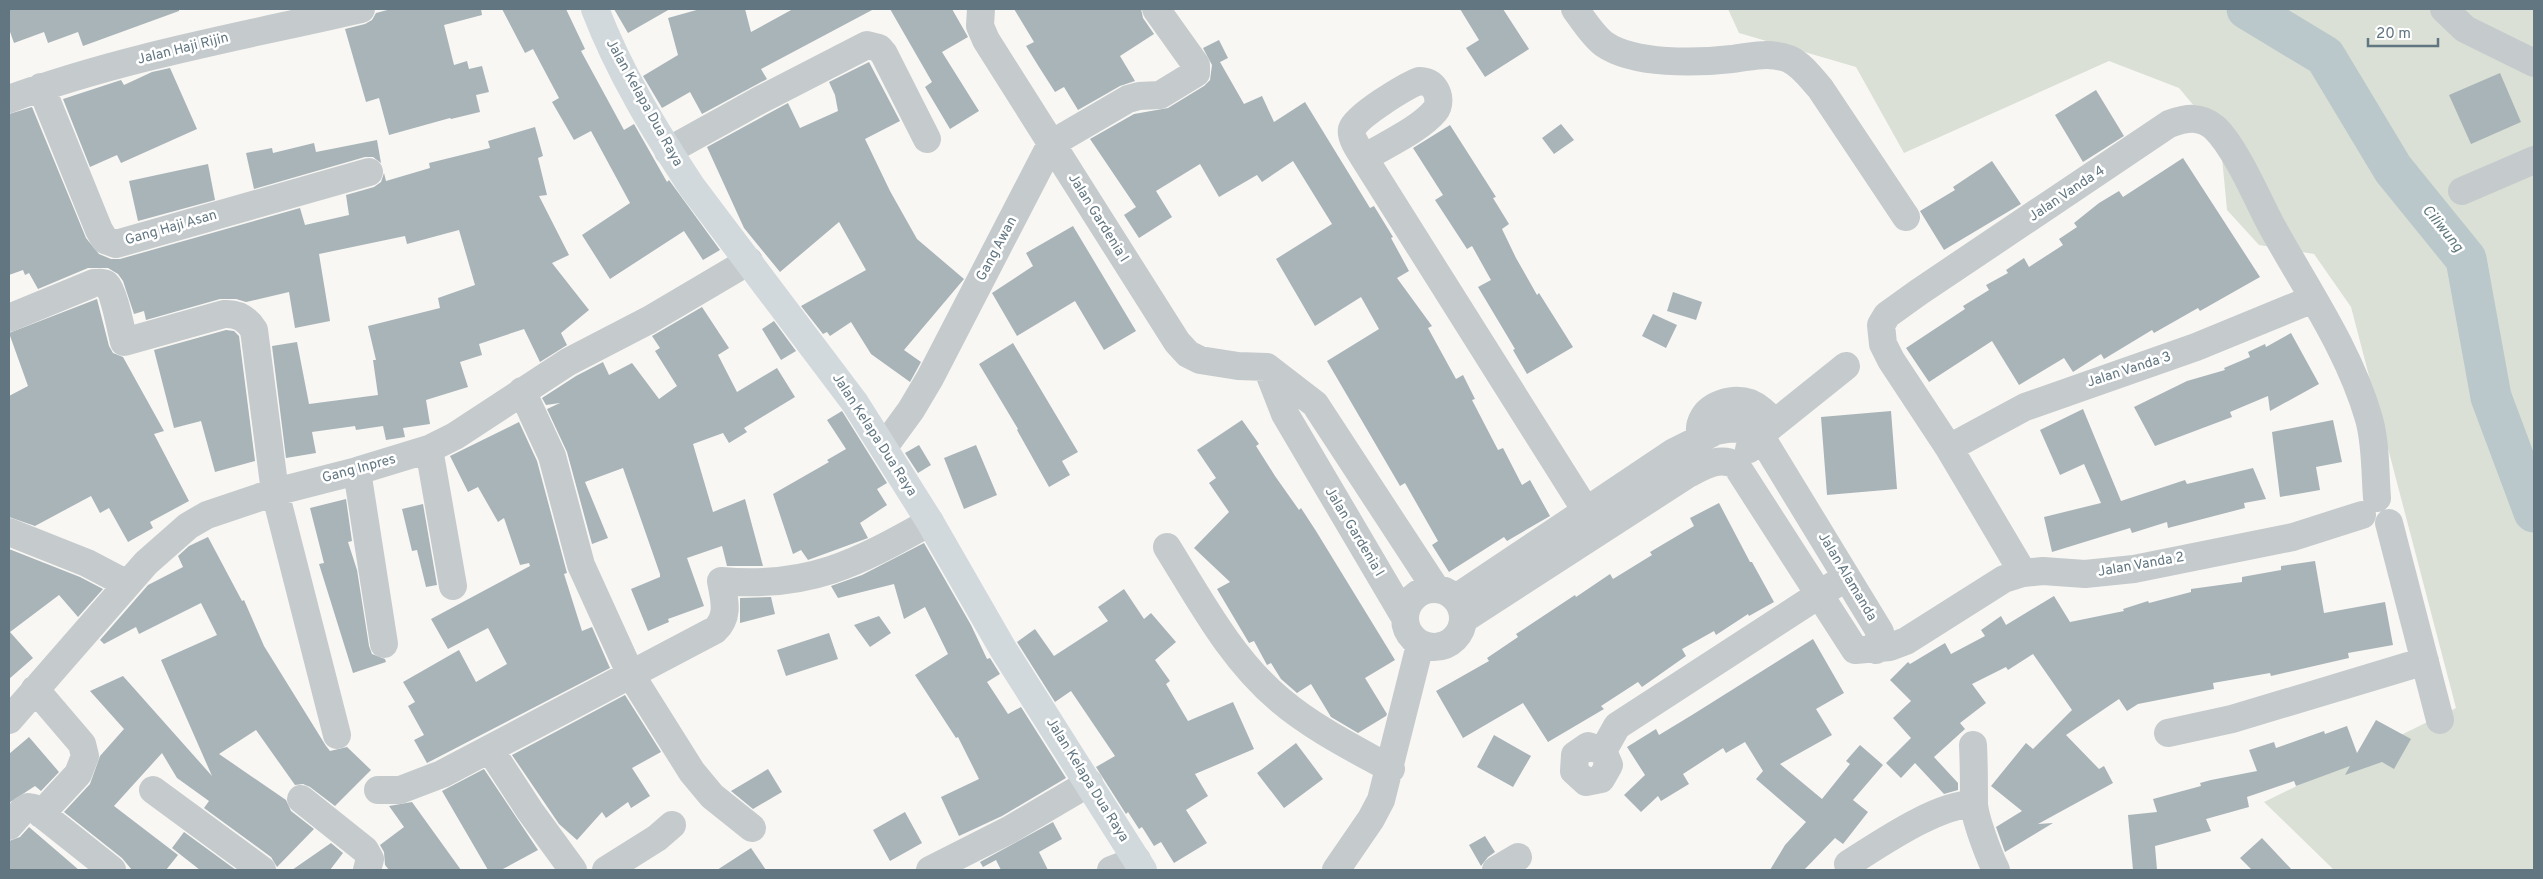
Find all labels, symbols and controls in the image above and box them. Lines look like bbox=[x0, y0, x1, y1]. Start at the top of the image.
scale bar bbox=[2368, 15, 2438, 47]
text: 20 m bbox=[2376, 25, 2411, 44]
street label: Jalan Haji Rijin bbox=[136, 29, 230, 69]
street label: Jalan Kelapa Dua Raya bbox=[602, 36, 686, 170]
street label: Jalan Vanda 4 bbox=[2026, 162, 2108, 226]
street label: Jalan Gardenia I bbox=[1064, 171, 1132, 265]
water label: Ciliwung bbox=[2417, 202, 2467, 257]
street label: Gang Haji Asan bbox=[123, 207, 219, 249]
street label: Gang Awan bbox=[973, 214, 1021, 284]
street label: Jalan Vanda 3 bbox=[2085, 348, 2173, 392]
street label: Jalan Kelapa Dua Raya bbox=[828, 370, 920, 500]
street label: Gang Inpres bbox=[320, 451, 398, 487]
street label: Jalan Gardenia I bbox=[1321, 484, 1387, 580]
street label: Jalan Alamanda bbox=[1814, 530, 1880, 624]
street label: Jalan Vanda 2 bbox=[2096, 549, 2186, 581]
street label: Jalan Kelapa Dua Raya bbox=[1042, 715, 1132, 845]

